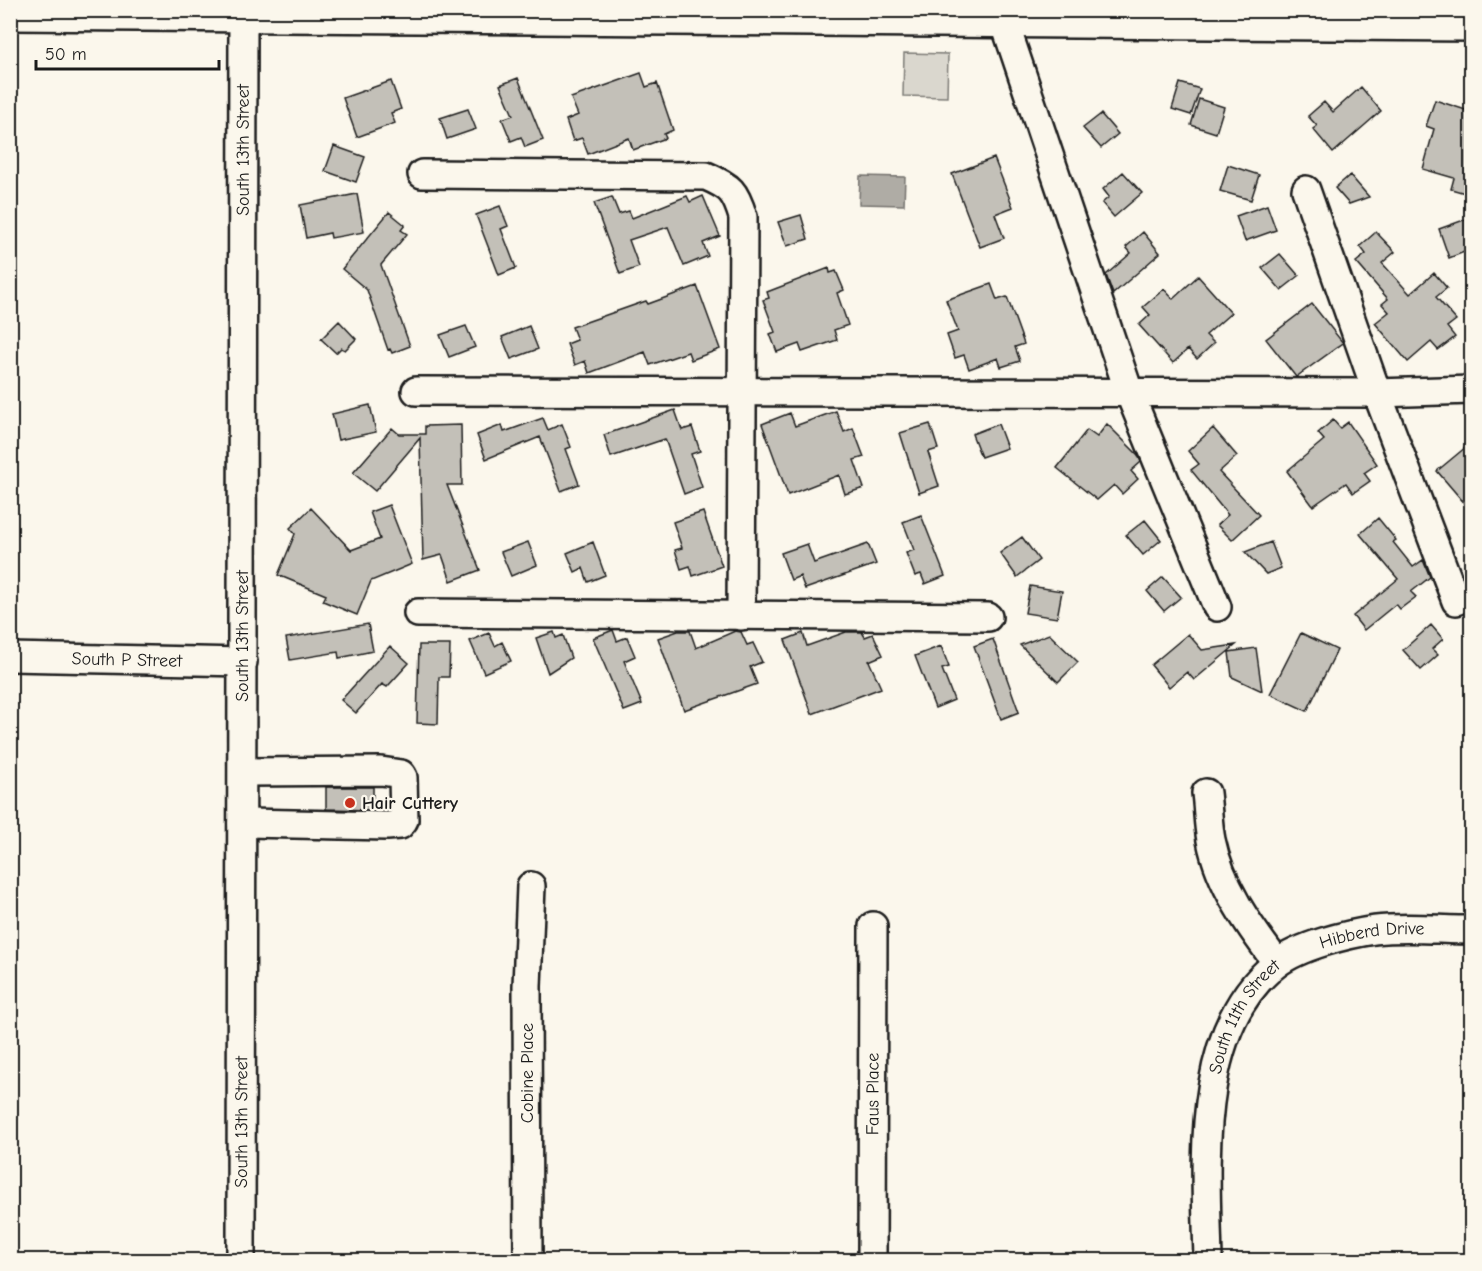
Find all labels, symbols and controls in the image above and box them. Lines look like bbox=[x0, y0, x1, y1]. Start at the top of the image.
scale bar bbox=[36, 33, 219, 71]
text: 50 m bbox=[45, 44, 87, 65]
street label: South 13th Street bbox=[232, 83, 253, 216]
street label: South 13th Street bbox=[231, 569, 253, 702]
street label: South P Street bbox=[71, 648, 183, 671]
place label: Hair Cuttery bbox=[362, 793, 459, 814]
marker: Hair Cuttery bbox=[343, 796, 357, 810]
street label: Hibberd Drive bbox=[1317, 918, 1425, 953]
street label: South 11th Street bbox=[1205, 954, 1285, 1076]
street label: Cobine Place bbox=[517, 1023, 538, 1123]
street label: Faus Place bbox=[862, 1053, 883, 1135]
street label: South 13th Street bbox=[231, 1055, 252, 1188]

